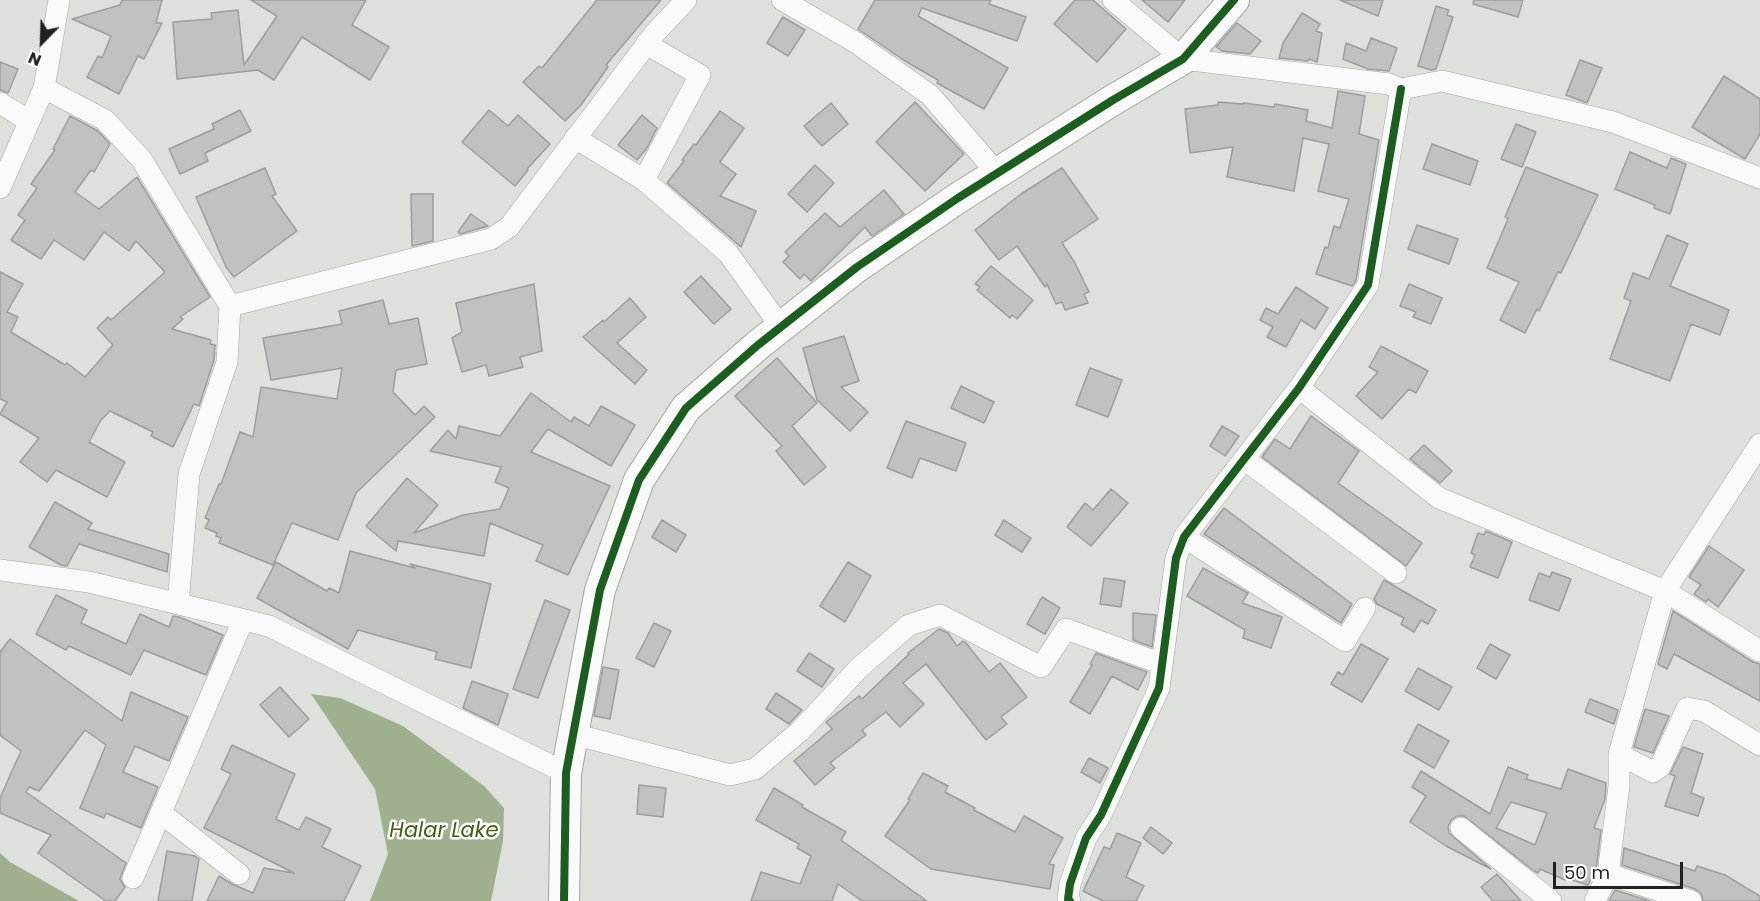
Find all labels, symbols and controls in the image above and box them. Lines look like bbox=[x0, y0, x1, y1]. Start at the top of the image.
north arrow bbox=[12, 12, 72, 72]
text: N bbox=[25, 46, 45, 72]
water label: Halar Lake bbox=[389, 819, 499, 845]
scale bar bbox=[1556, 850, 1686, 888]
text: 50 m bbox=[1564, 860, 1610, 885]

